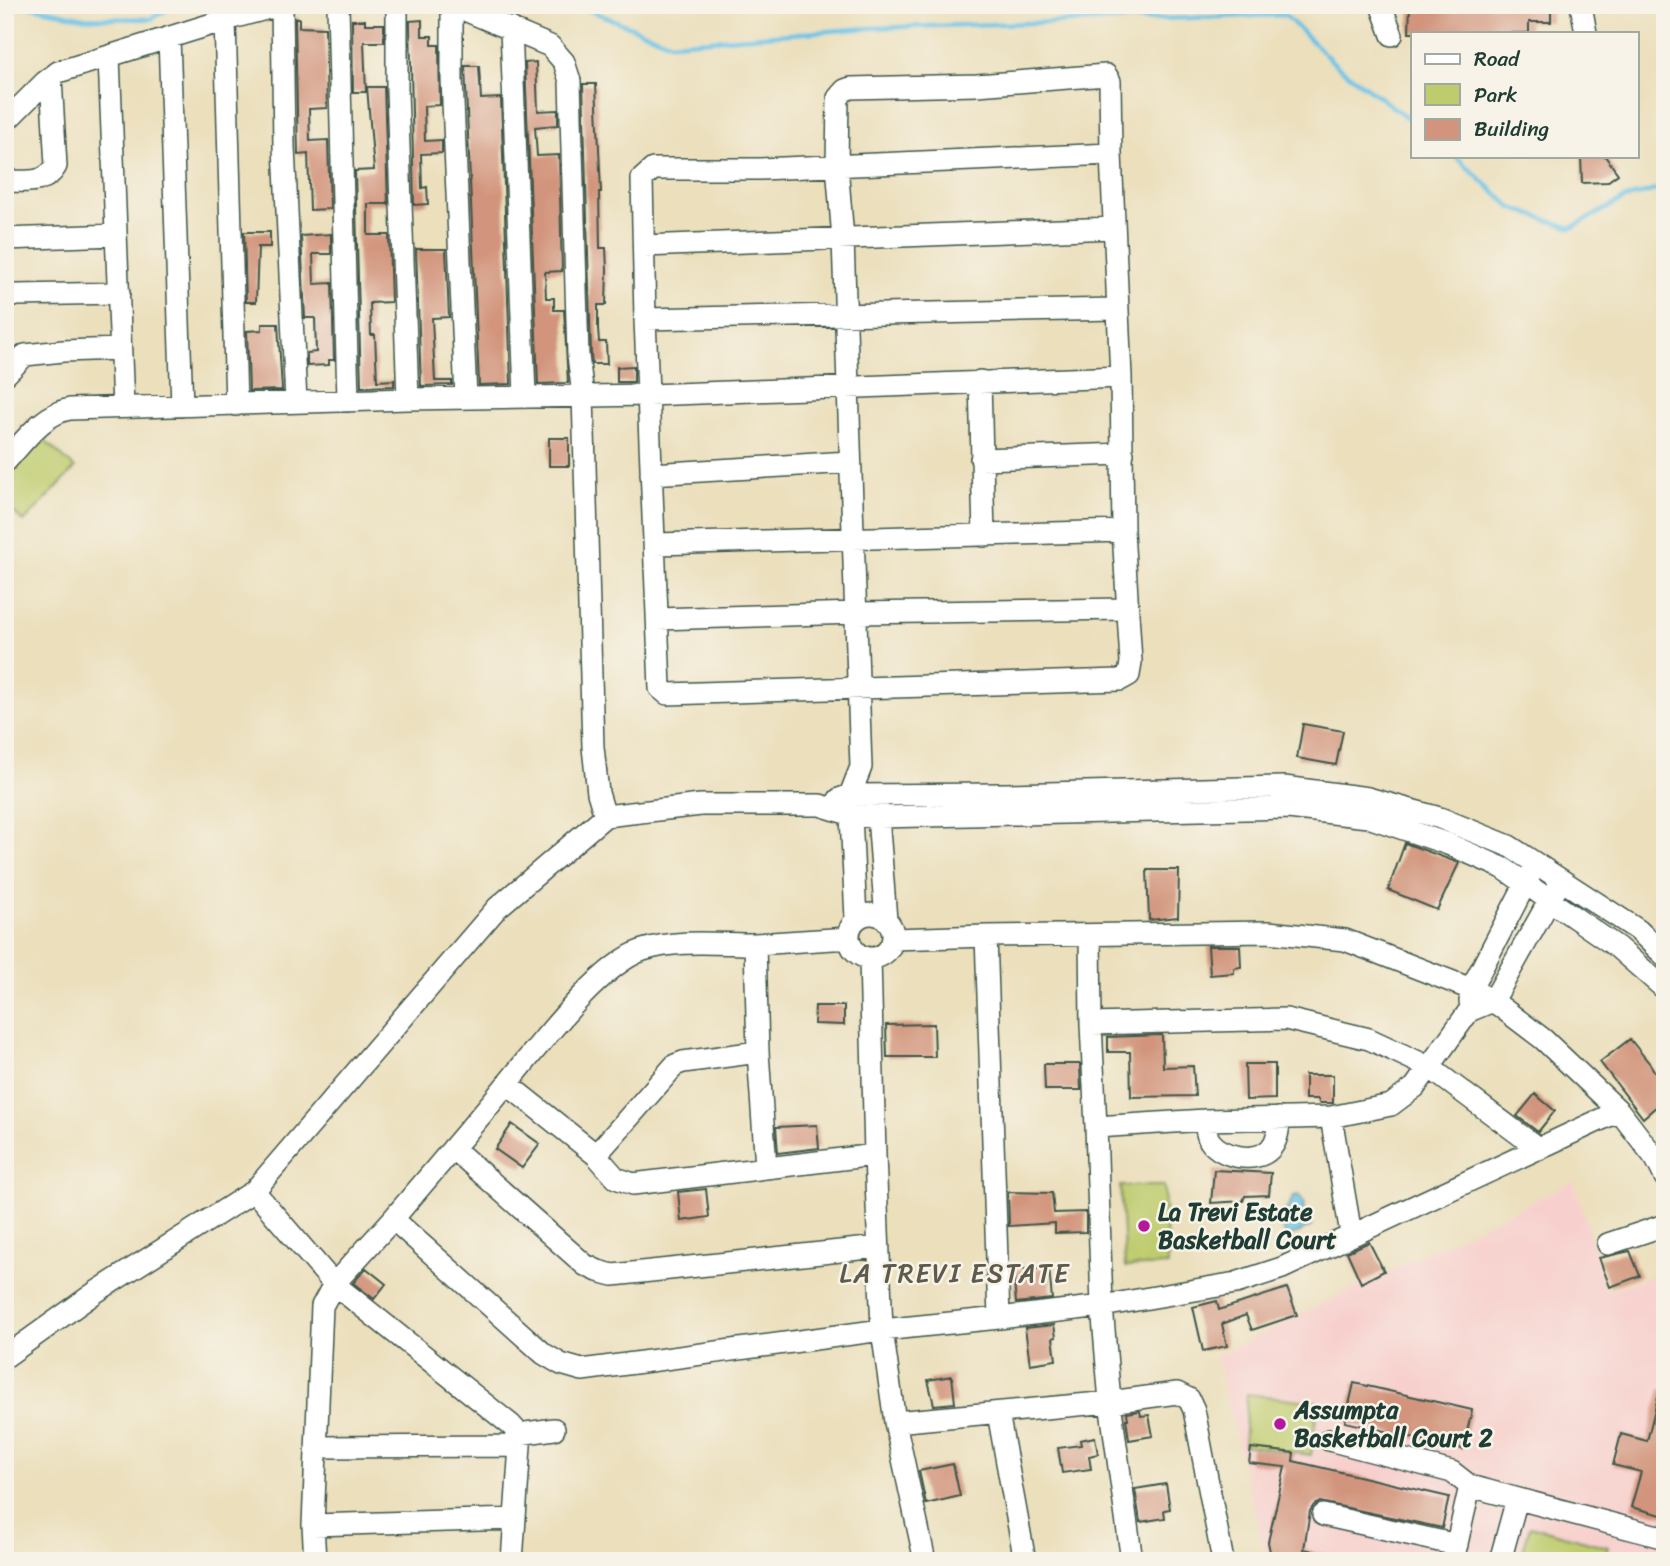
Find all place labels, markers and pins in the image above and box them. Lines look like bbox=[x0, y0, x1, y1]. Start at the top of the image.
place label: La Trevi Estate Basketball Court bbox=[1158, 1191, 1337, 1261]
marker: La Trevi Estate Basketball Court bbox=[1136, 1218, 1152, 1234]
place label: Assumpta Basketball Court 2 bbox=[1293, 1389, 1493, 1459]
marker: Assumpta Basketball Court 2 bbox=[1272, 1416, 1288, 1432]

